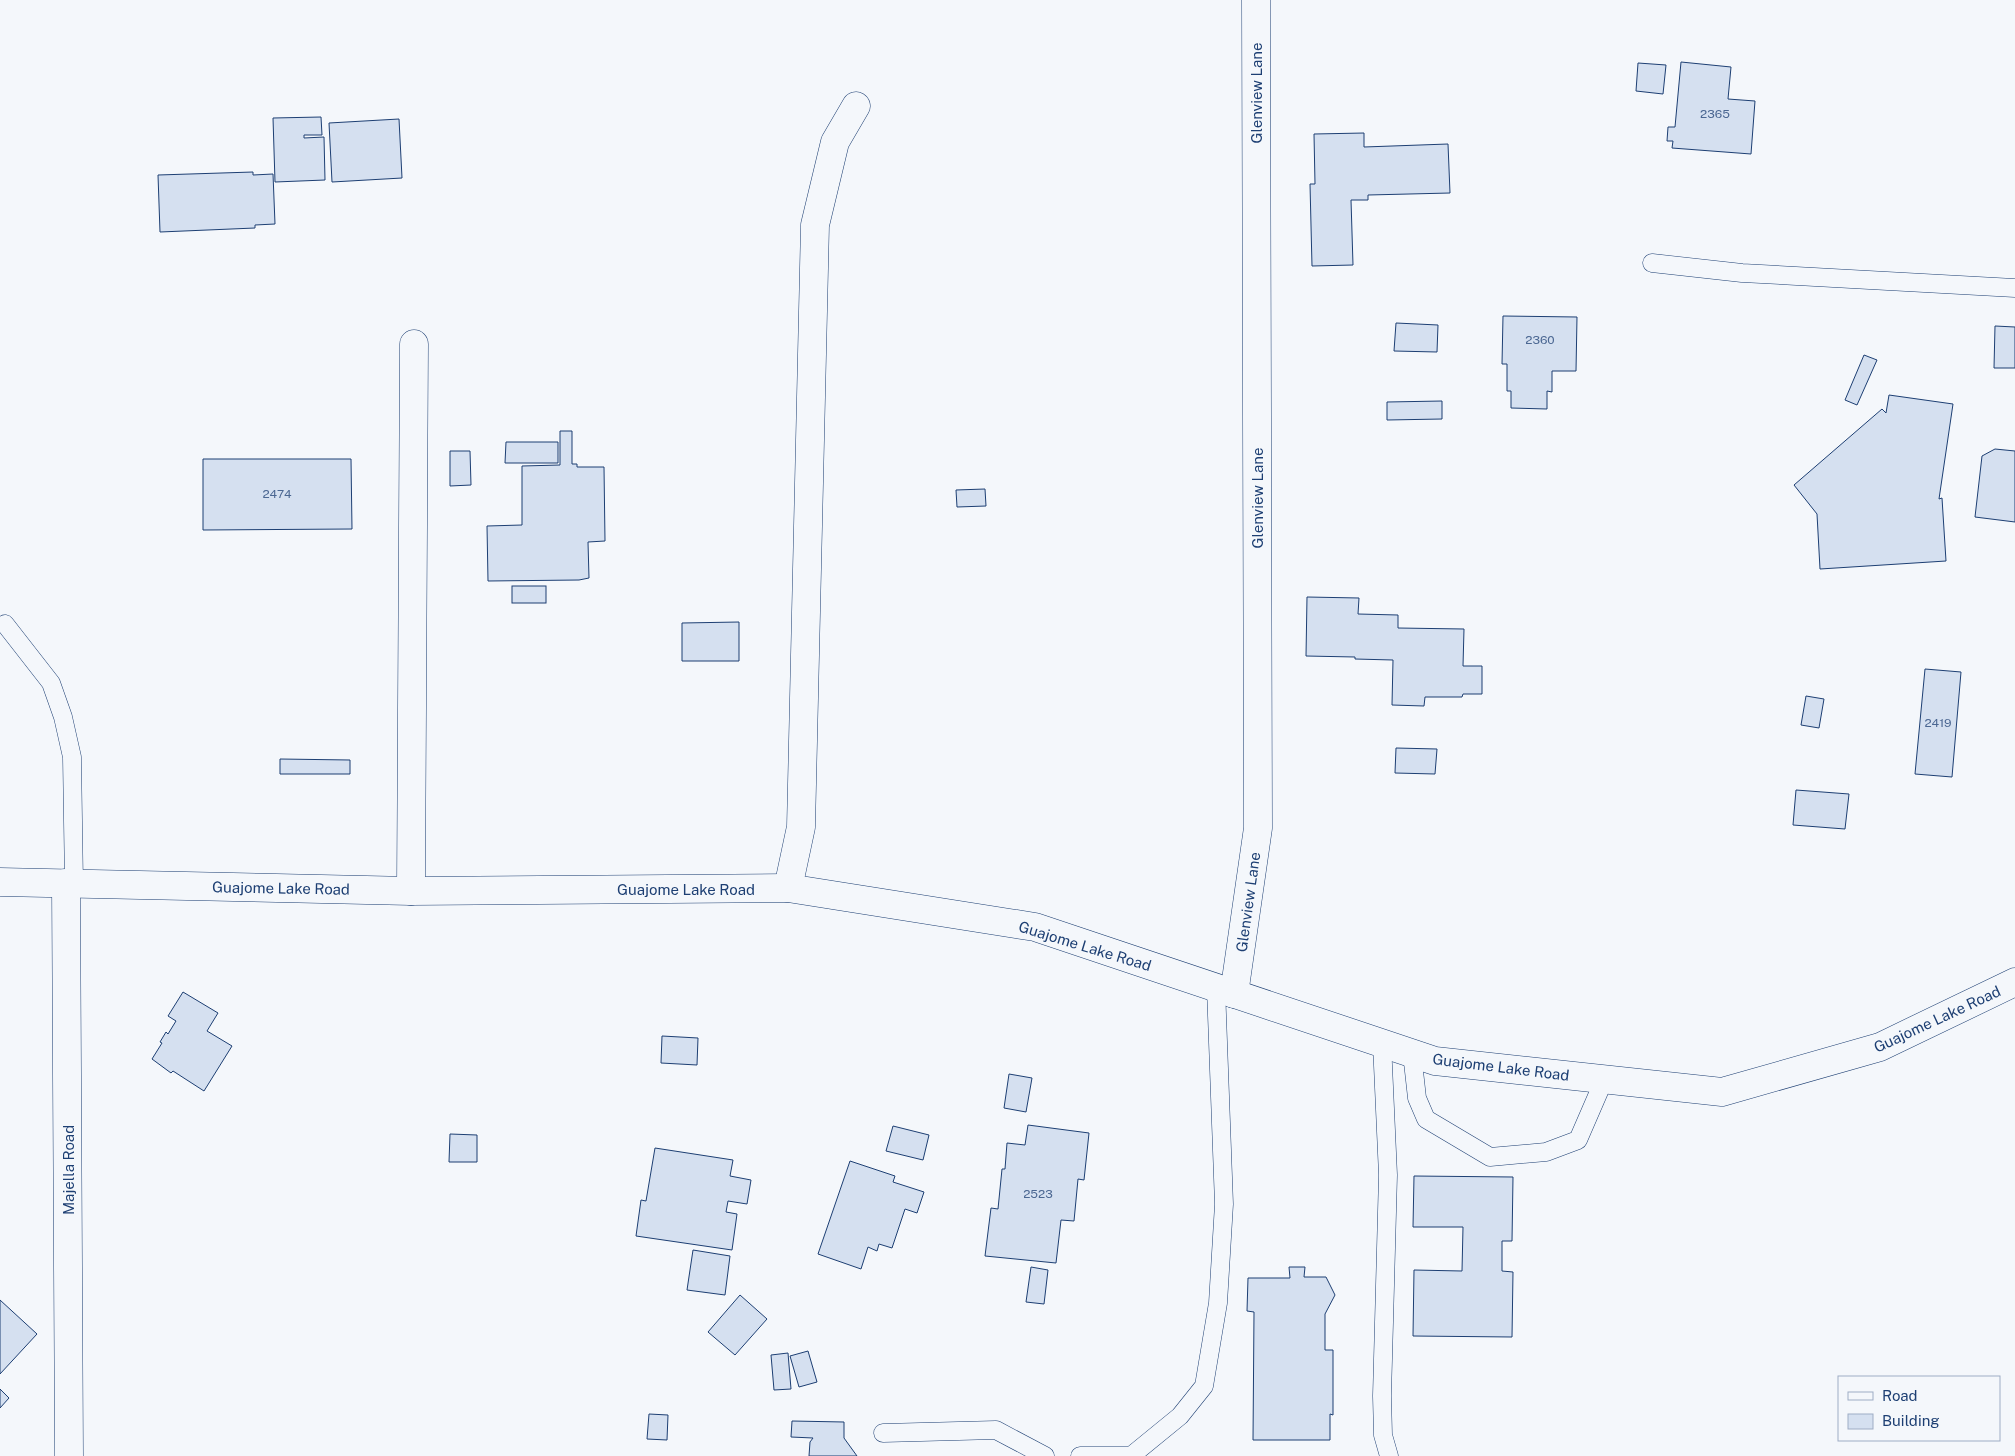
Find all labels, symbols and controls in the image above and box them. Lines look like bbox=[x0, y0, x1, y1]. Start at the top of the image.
street label: Glenview Lane bbox=[1248, 43, 1265, 143]
house number: 2365 bbox=[1700, 107, 1730, 121]
house number: 2360 bbox=[1525, 333, 1555, 347]
street label: Glenview Lane bbox=[1249, 448, 1266, 548]
house number: 2474 bbox=[262, 487, 292, 501]
house number: 2419 bbox=[1924, 716, 1952, 730]
street label: Glenview Lane bbox=[1233, 851, 1263, 953]
street label: Guajome Lake Road bbox=[212, 878, 350, 898]
street label: Guajome Lake Road bbox=[617, 881, 755, 898]
street label: Guajome Lake Road bbox=[1017, 918, 1153, 974]
street label: Guajome Lake Road bbox=[1871, 982, 2003, 1056]
street label: Guajome Lake Road bbox=[1432, 1050, 1570, 1084]
street label: Majella Road bbox=[60, 1125, 77, 1215]
house number: 2523 bbox=[1023, 1187, 1053, 1201]
legend bbox=[1838, 1376, 2000, 1441]
text: Road bbox=[1882, 1387, 1918, 1404]
text: Building bbox=[1882, 1412, 1940, 1429]

